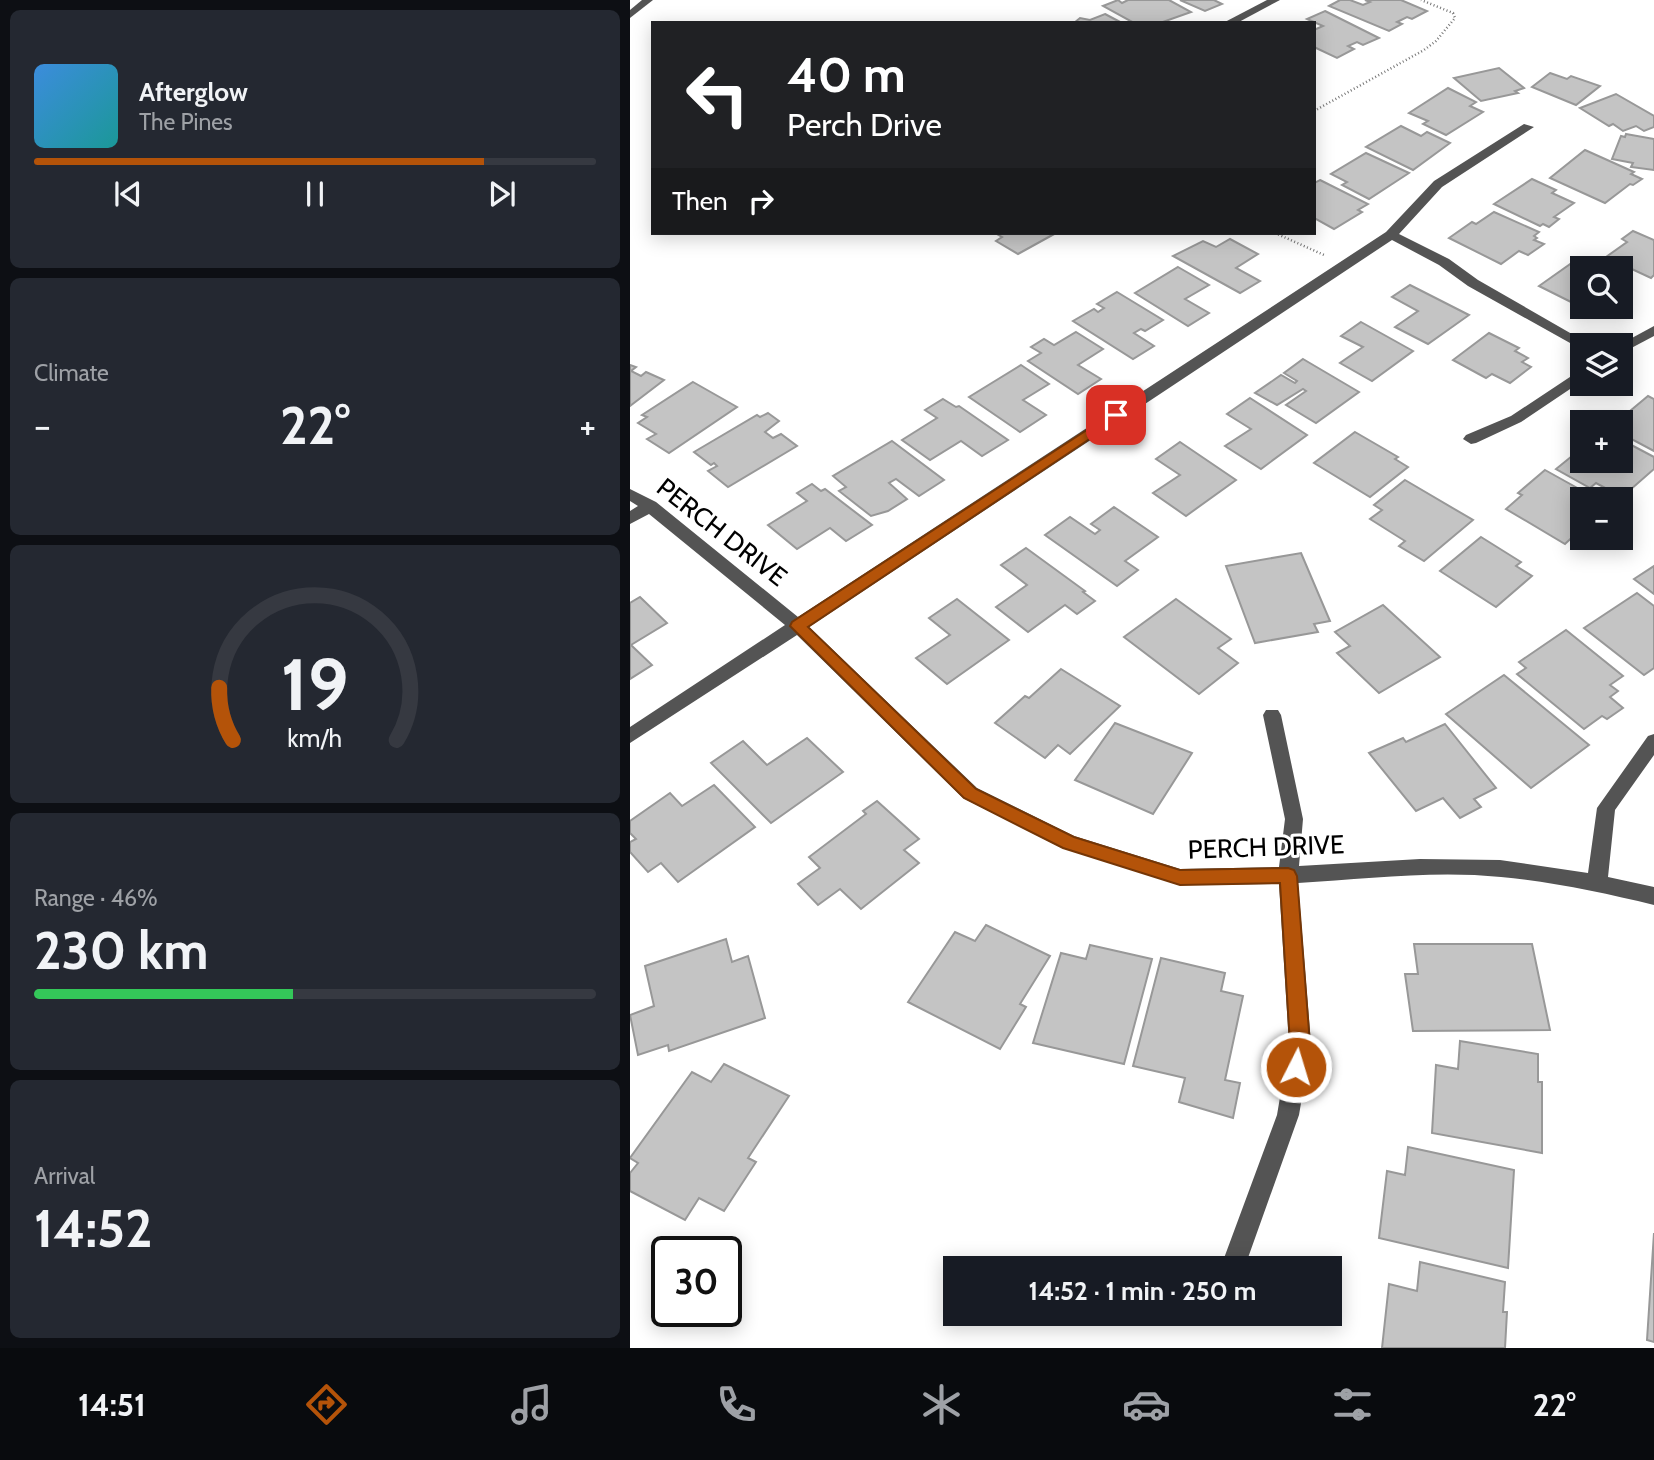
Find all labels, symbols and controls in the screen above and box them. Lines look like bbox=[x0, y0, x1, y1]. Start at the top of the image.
text: 40 m bbox=[787, 45, 906, 104]
icon: left bbox=[672, 49, 763, 140]
text: Afterglow bbox=[139, 76, 248, 108]
text: Perch Drive bbox=[787, 105, 942, 144]
text: The Pines bbox=[139, 108, 233, 136]
icon: previous bbox=[109, 175, 147, 213]
icon: pause bbox=[296, 175, 334, 213]
icon: next bbox=[483, 175, 521, 213]
icon: right bbox=[742, 182, 780, 220]
text: Then bbox=[672, 185, 728, 217]
map controls bbox=[1570, 256, 1633, 550]
button: search bbox=[1570, 256, 1633, 319]
button: layers bbox=[1570, 333, 1633, 396]
text: Climate bbox=[34, 359, 109, 387]
pin bbox=[1086, 385, 1146, 445]
text: 22° bbox=[280, 394, 350, 457]
icon: arrive bbox=[1097, 396, 1135, 434]
text: − bbox=[34, 402, 51, 449]
text: + bbox=[579, 402, 596, 449]
button: + bbox=[1570, 410, 1633, 473]
street label: PERCH DRIVE bbox=[650, 471, 794, 593]
button: − bbox=[1570, 487, 1633, 550]
text: 19 bbox=[281, 640, 349, 728]
text: km/h bbox=[288, 723, 342, 753]
street label: PERCH DRIVE bbox=[1187, 828, 1345, 866]
text: Range · 46% bbox=[34, 884, 158, 912]
text: 230 km bbox=[34, 919, 208, 982]
position arrow bbox=[1259, 1030, 1333, 1104]
text: Arrival bbox=[34, 1162, 95, 1190]
text: 14:52 bbox=[34, 1197, 152, 1260]
speed limit sign: 30 bbox=[651, 1236, 742, 1327]
text: 14:52 · 1 min · 250 m bbox=[1029, 1275, 1256, 1307]
icon: directions bbox=[302, 1380, 351, 1429]
icon: music bbox=[507, 1380, 556, 1429]
icon: phone bbox=[712, 1380, 761, 1429]
icon: climate bbox=[917, 1380, 966, 1429]
icon: car bbox=[1122, 1380, 1171, 1429]
icon: filters bbox=[1328, 1380, 1377, 1429]
text: 14:51 bbox=[78, 1385, 146, 1424]
text: 22° bbox=[1533, 1385, 1576, 1424]

